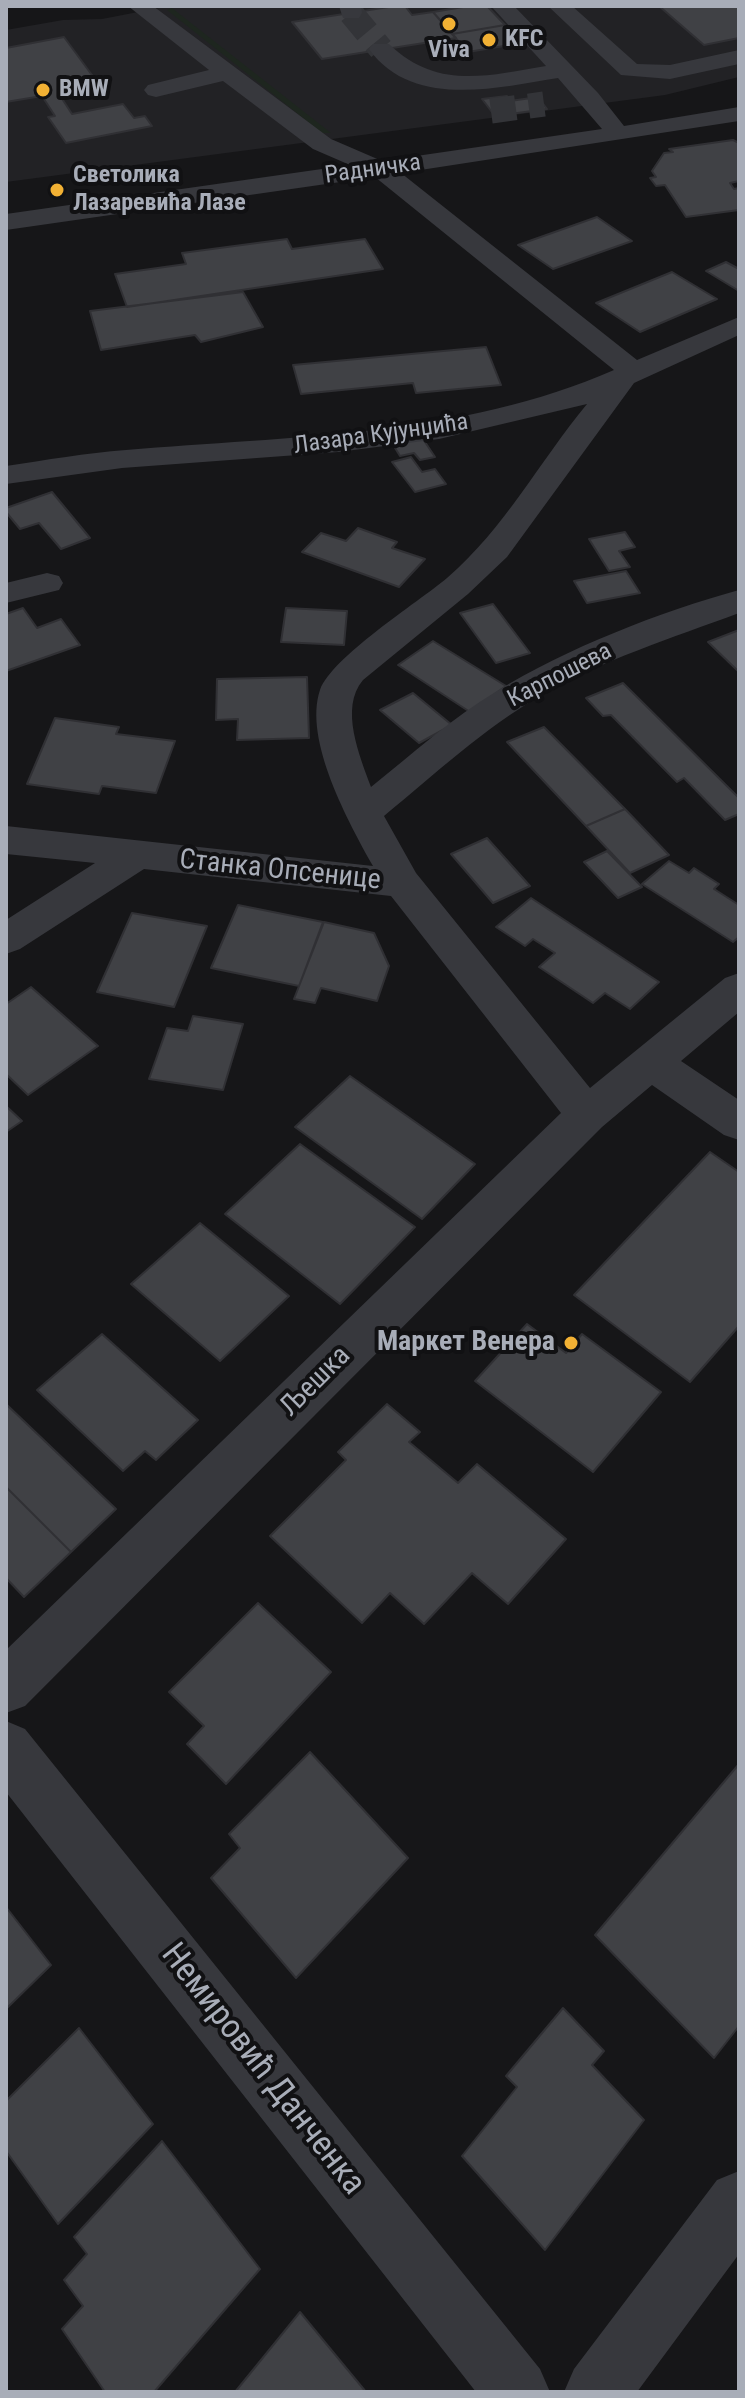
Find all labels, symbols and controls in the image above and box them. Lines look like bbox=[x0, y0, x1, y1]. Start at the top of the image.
marker: Viva bbox=[440, 15, 458, 33]
place label: KFC bbox=[505, 26, 543, 54]
marker: KFC bbox=[480, 31, 498, 49]
place label: Viva bbox=[428, 37, 470, 65]
place label: BMW bbox=[59, 76, 109, 104]
marker: BMW bbox=[34, 81, 52, 99]
street label: Радничка bbox=[323, 149, 423, 191]
place label: Светолика Лазаревића Лазе bbox=[73, 162, 246, 218]
marker: Светолика Лазаревића Лазе bbox=[48, 181, 66, 199]
street label: Лазара Кујунџића bbox=[292, 409, 470, 461]
street label: Карпошева bbox=[503, 638, 617, 714]
street label: Станка Опсенице bbox=[178, 844, 382, 898]
place label: Маркет Венера bbox=[377, 1326, 555, 1360]
marker: Маркет Венера bbox=[562, 1334, 580, 1352]
street label: Љешка bbox=[274, 1340, 358, 1424]
street label: Немировић Данченка bbox=[151, 1936, 373, 2204]

